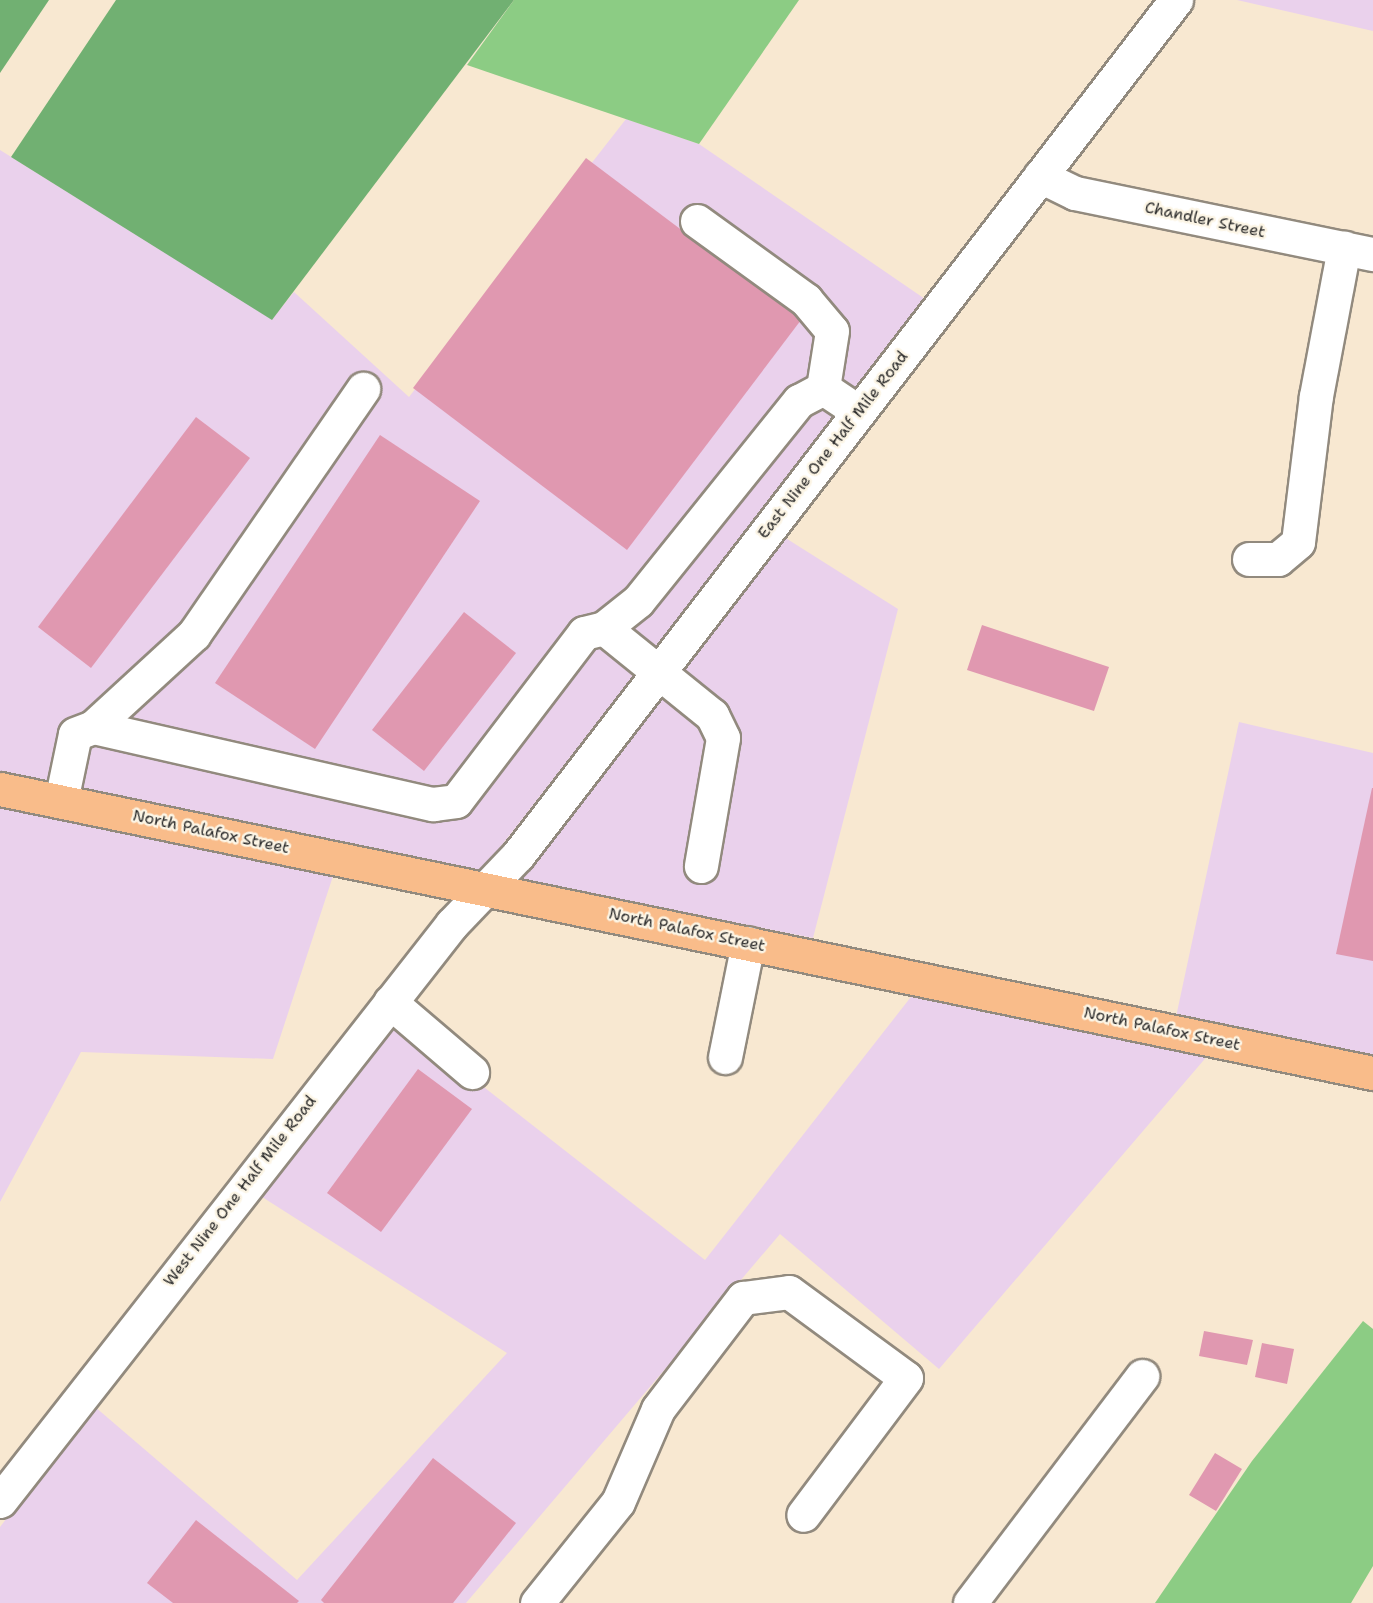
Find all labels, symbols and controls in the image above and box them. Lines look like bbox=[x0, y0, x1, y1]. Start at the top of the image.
street label: Chandler Street bbox=[1143, 198, 1267, 242]
street label: East Nine One Half Mile Road bbox=[754, 347, 912, 543]
street label: North Palafox Street bbox=[131, 806, 291, 858]
street label: North Palafox Street bbox=[607, 904, 767, 956]
street label: North Palafox Street bbox=[1082, 1003, 1242, 1055]
street label: West Nine One Half Mile Road bbox=[160, 1092, 320, 1290]

